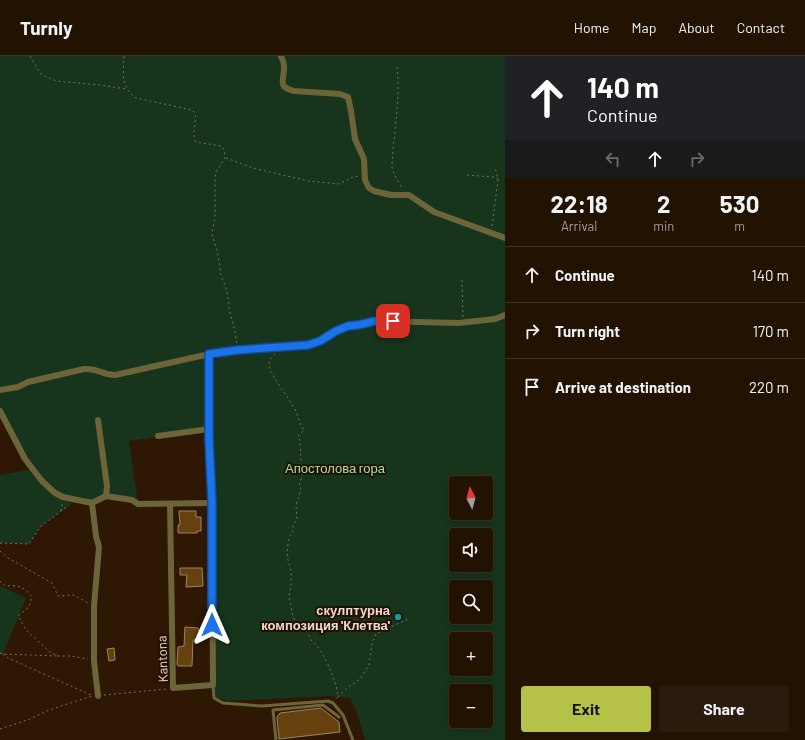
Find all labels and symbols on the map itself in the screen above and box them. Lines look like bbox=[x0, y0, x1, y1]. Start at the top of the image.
pin bbox=[376, 304, 410, 338]
park label: Апостолова гора bbox=[285, 460, 386, 476]
north arrow bbox=[449, 476, 493, 520]
place label: скулптурна композиция 'Клетва' bbox=[261, 602, 391, 633]
position arrow bbox=[191, 604, 233, 646]
marker: скулптурна композиция 'Клетва' bbox=[393, 612, 403, 622]
street label: Kantona bbox=[153, 635, 171, 683]

